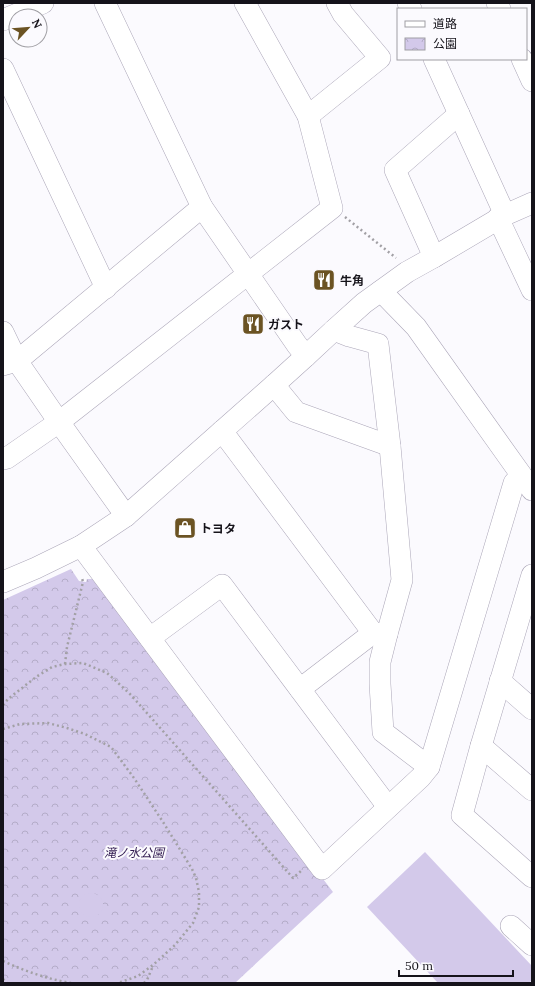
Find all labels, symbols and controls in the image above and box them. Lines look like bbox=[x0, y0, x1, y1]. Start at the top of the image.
north arrow bbox=[8, 8, 48, 48]
legend bbox=[397, 8, 527, 60]
text: 道路 bbox=[433, 16, 457, 31]
text: N bbox=[29, 17, 45, 31]
text: 公園 bbox=[433, 36, 457, 51]
restaurant icon: 牛角 bbox=[311, 267, 337, 293]
place label: 牛角 bbox=[340, 273, 364, 288]
restaurant icon: ガスト bbox=[240, 311, 266, 337]
place label: ガスト bbox=[268, 317, 304, 332]
shop icon: トヨタ bbox=[172, 515, 198, 541]
place label: トヨタ bbox=[200, 521, 236, 536]
park label: 滝ノ水公園 bbox=[104, 845, 166, 860]
scale bar bbox=[399, 952, 513, 978]
text: 50 m bbox=[405, 958, 433, 973]

